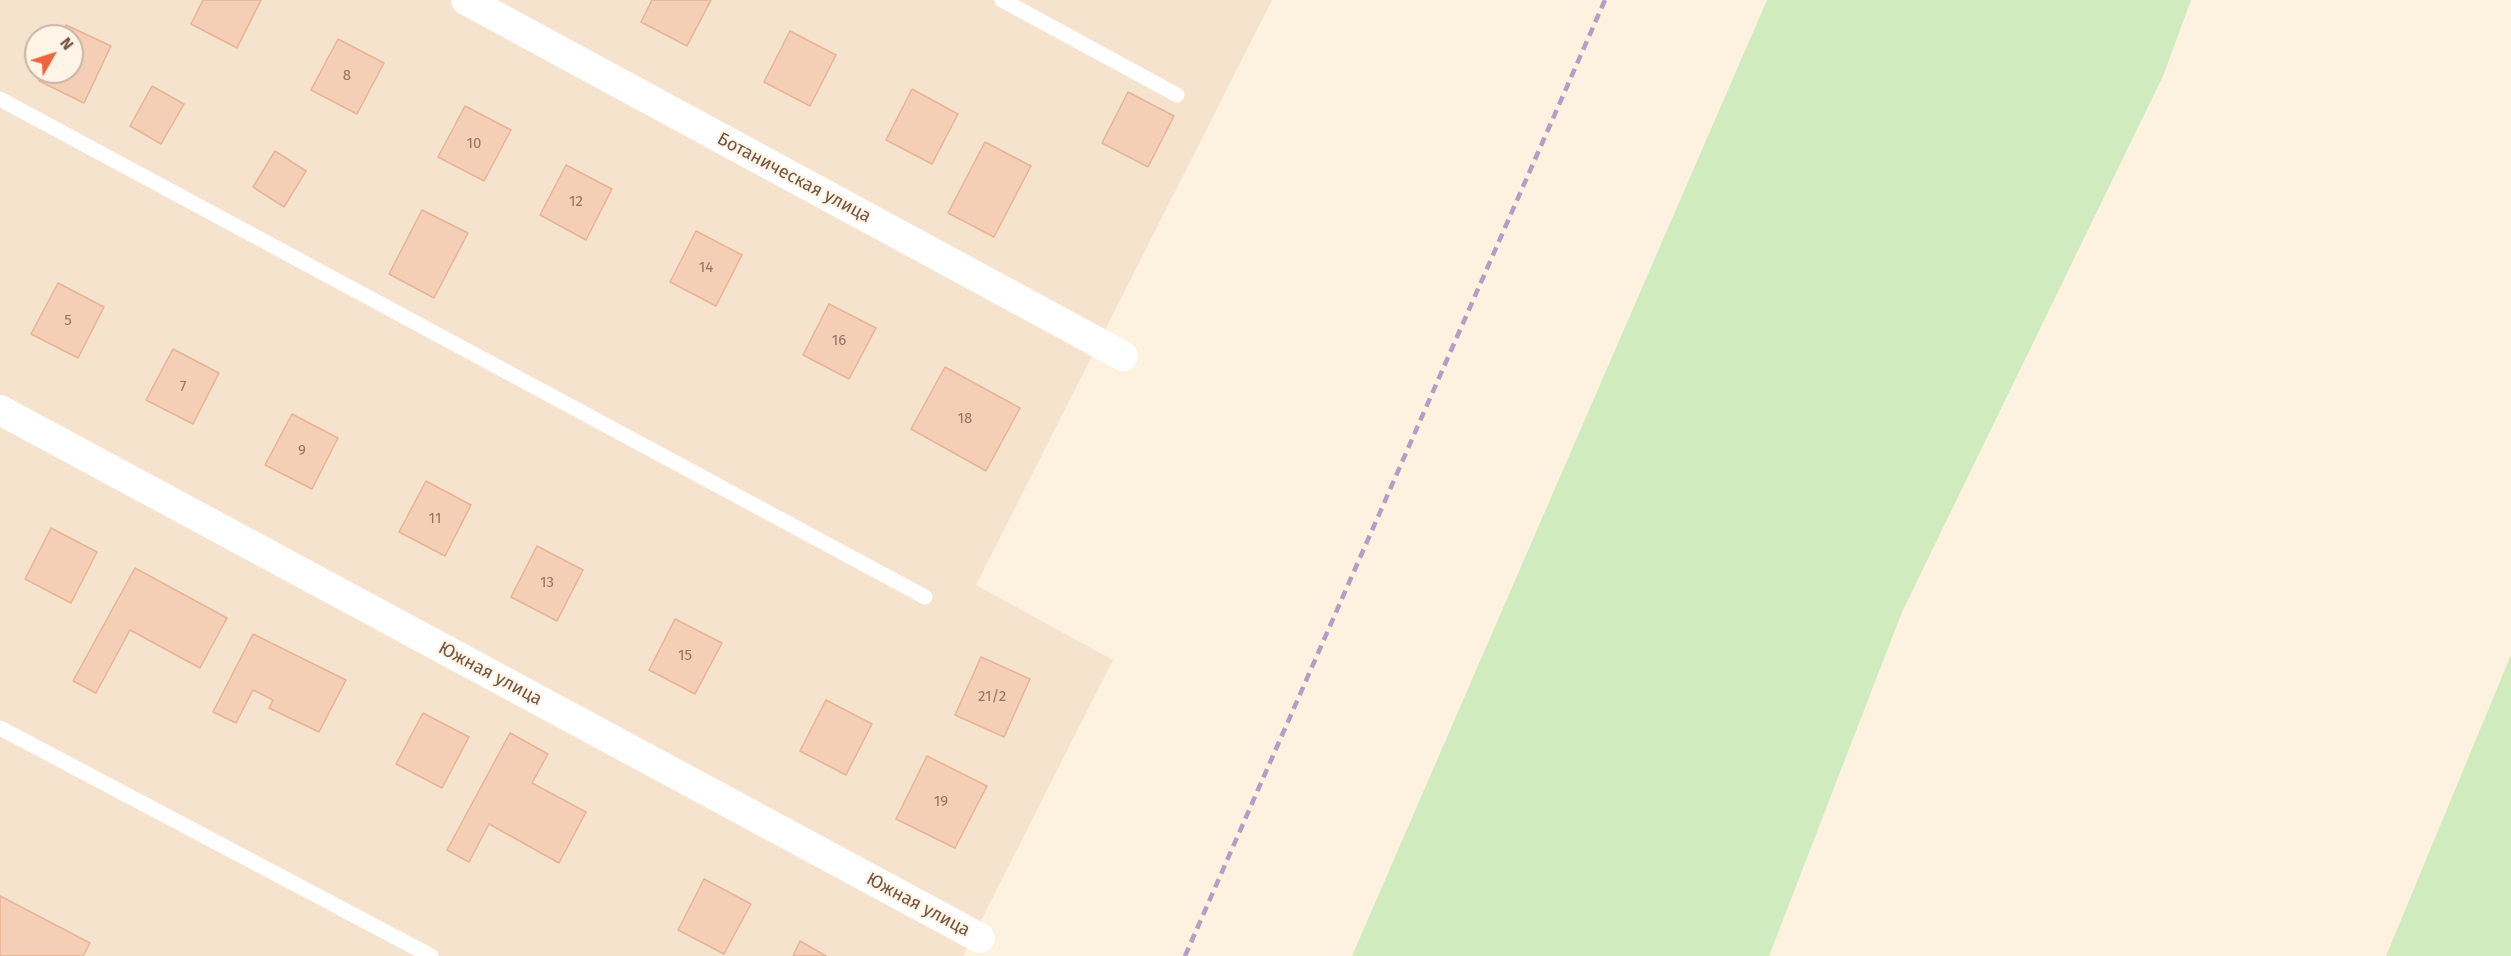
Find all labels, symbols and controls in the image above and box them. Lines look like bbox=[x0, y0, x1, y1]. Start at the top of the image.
north arrow bbox=[24, 24, 84, 84]
text: N bbox=[56, 34, 78, 54]
house number: 8 bbox=[343, 67, 351, 85]
street label: Ботаническая улица bbox=[713, 128, 875, 228]
house number: 10 bbox=[467, 135, 481, 153]
house number: 12 bbox=[569, 193, 583, 211]
house number: 14 bbox=[699, 259, 713, 277]
house number: 5 bbox=[64, 312, 72, 330]
house number: 16 bbox=[832, 332, 846, 350]
house number: 7 bbox=[180, 378, 186, 396]
house number: 18 bbox=[958, 410, 972, 428]
house number: 9 bbox=[298, 442, 306, 460]
house number: 11 bbox=[429, 510, 441, 528]
house number: 13 bbox=[540, 574, 554, 592]
street label: Южная улица bbox=[434, 638, 546, 710]
house number: 15 bbox=[678, 647, 692, 665]
house number: 21/2 bbox=[978, 688, 1006, 706]
house number: 19 bbox=[934, 793, 948, 811]
street label: Южная улица bbox=[862, 869, 974, 941]

